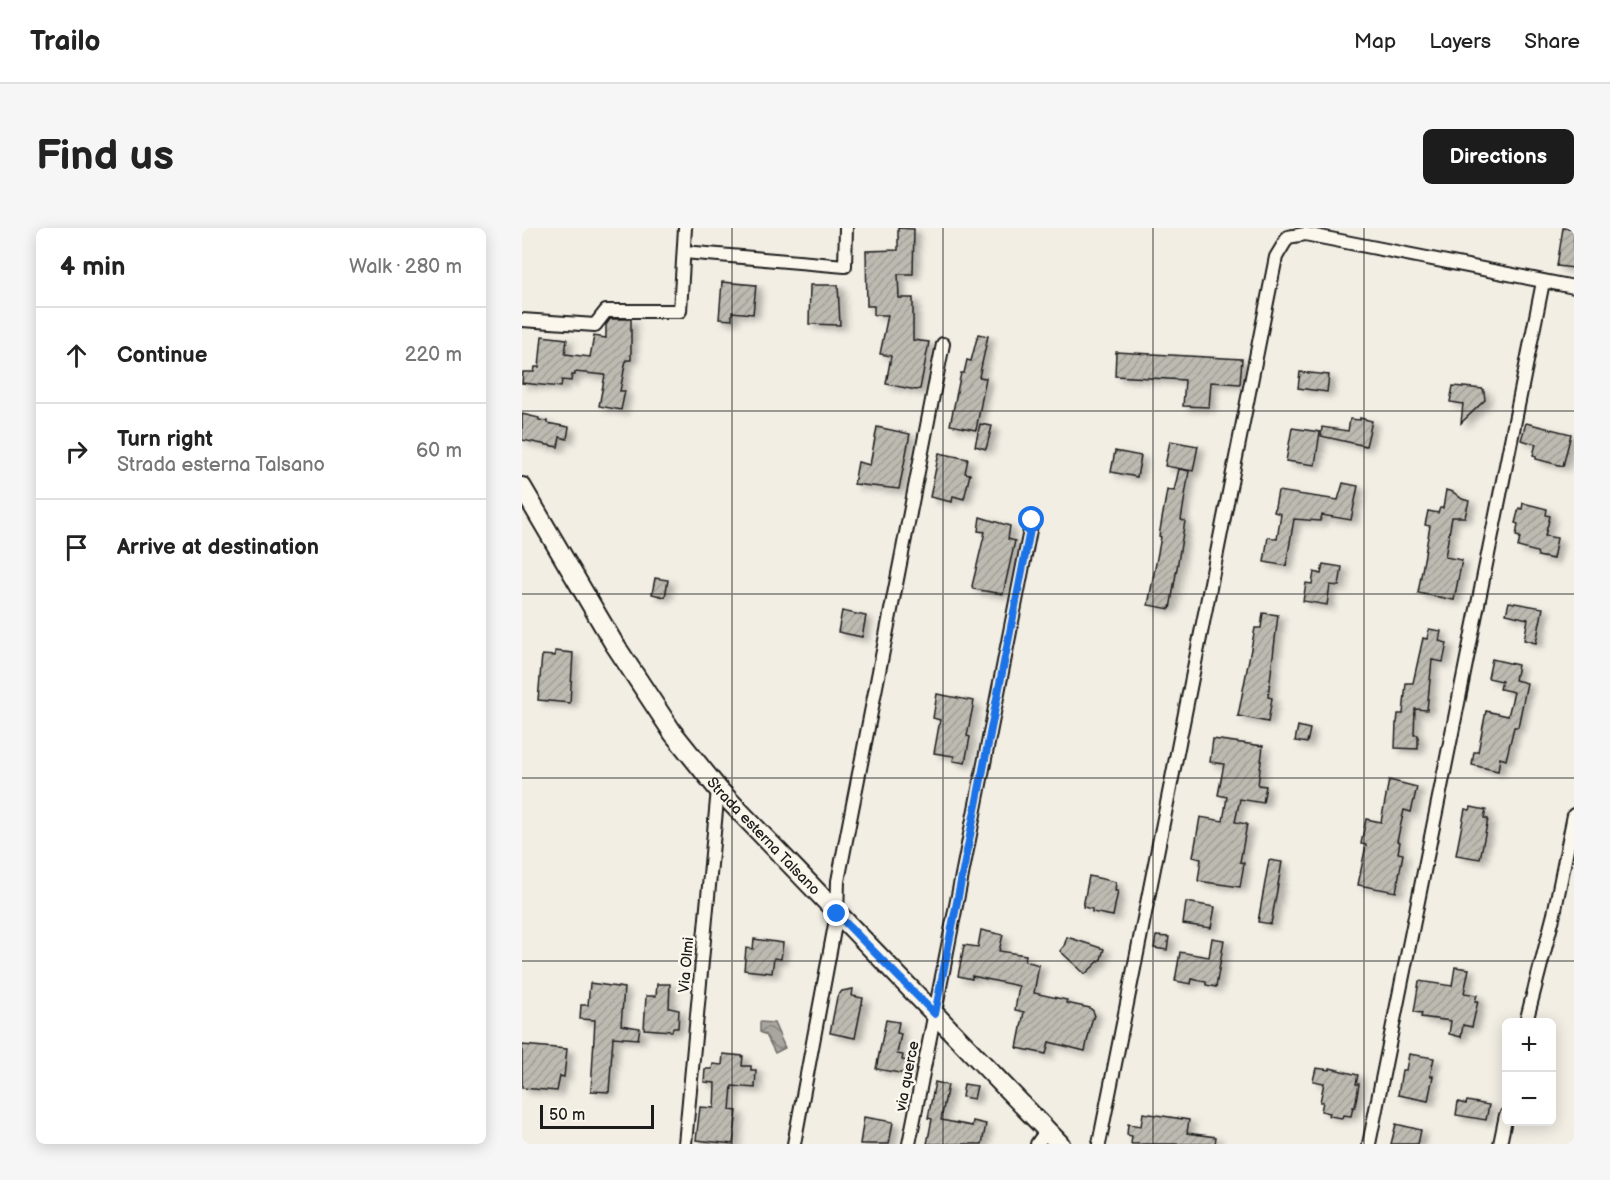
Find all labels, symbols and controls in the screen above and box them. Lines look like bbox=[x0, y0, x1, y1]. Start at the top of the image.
text: Trailo bbox=[30, 25, 101, 58]
text: Map bbox=[1354, 29, 1396, 54]
text: Layers bbox=[1429, 29, 1491, 54]
text: Share bbox=[1524, 29, 1580, 54]
button: Directions bbox=[1423, 129, 1574, 184]
text: Find us bbox=[36, 131, 174, 182]
text: 4 min bbox=[60, 252, 125, 283]
text: Walk · 280 m bbox=[349, 255, 462, 279]
icon: ahead bbox=[60, 339, 93, 372]
text: Continue bbox=[117, 342, 207, 369]
text: 220 m bbox=[405, 343, 462, 367]
text: Turn right bbox=[117, 426, 213, 453]
icon: right bbox=[60, 435, 93, 468]
text: 60 m bbox=[416, 439, 462, 463]
text: Strada esterna Talsano bbox=[117, 453, 325, 477]
route start bbox=[1018, 506, 1044, 532]
icon: arrive bbox=[60, 531, 93, 564]
text: Arrive at destination bbox=[117, 534, 319, 561]
street label: Strada esterna Talsano bbox=[702, 774, 824, 899]
route end bbox=[823, 900, 849, 926]
street label: Via Olmi bbox=[675, 936, 698, 994]
map controls bbox=[1502, 1018, 1556, 1126]
button: + bbox=[1502, 1018, 1556, 1072]
street label: via querce bbox=[891, 1039, 924, 1114]
button: − bbox=[1502, 1072, 1556, 1126]
scale bar bbox=[540, 1102, 654, 1130]
text: 50 m bbox=[549, 1106, 585, 1125]

